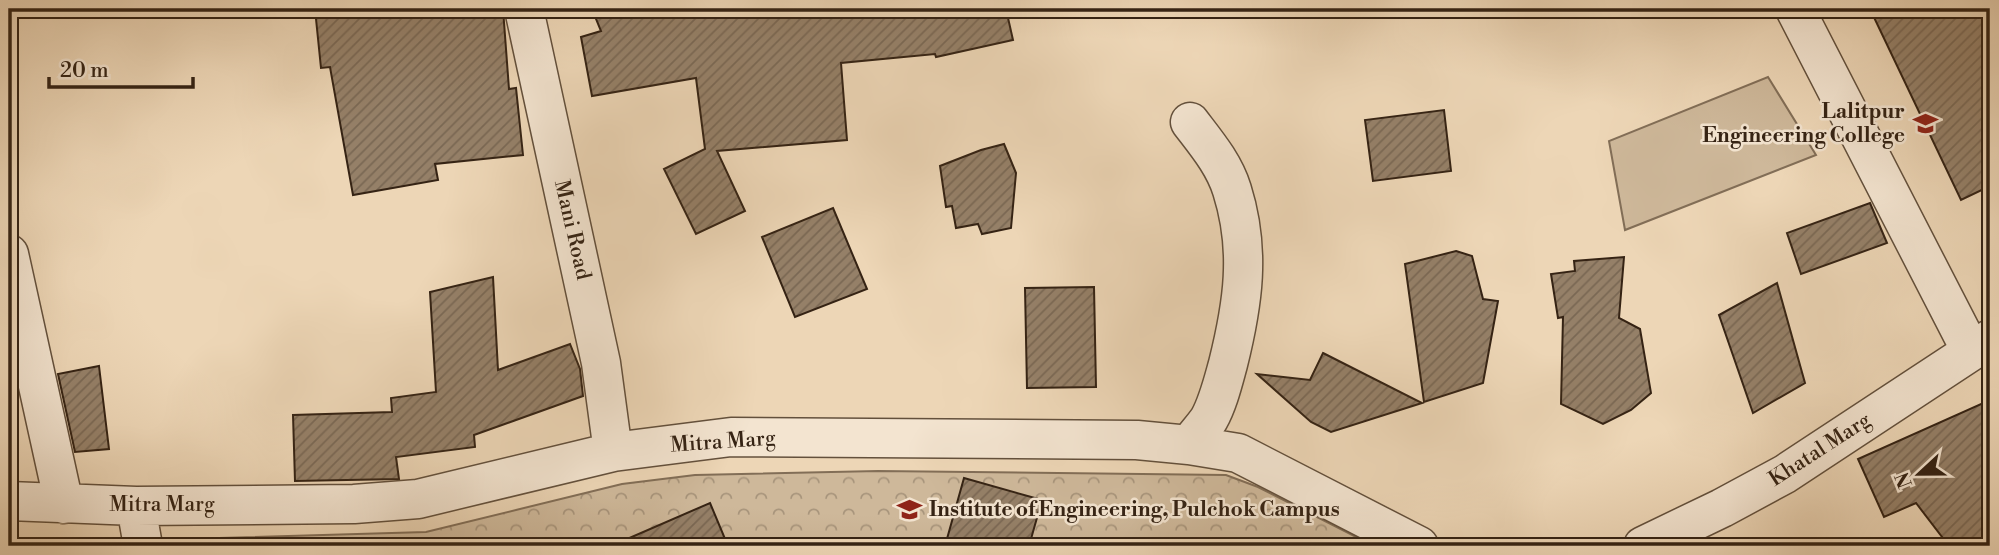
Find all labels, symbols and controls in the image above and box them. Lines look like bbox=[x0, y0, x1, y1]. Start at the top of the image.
scale bar bbox=[49, 46, 192, 90]
text: 20 m bbox=[60, 58, 109, 84]
place label: Lalitpur Engineering College bbox=[1702, 99, 1905, 149]
school or university icon: Lalitpur Engineering College bbox=[1911, 110, 1939, 138]
street label: Mani Road bbox=[548, 178, 596, 283]
street label: Khatal Marg bbox=[1764, 407, 1876, 493]
street label: Mitra Marg bbox=[669, 425, 777, 459]
north arrow bbox=[1884, 440, 1954, 510]
text: N bbox=[1890, 469, 1918, 491]
street label: Mitra Marg bbox=[109, 492, 215, 518]
school or university icon: Institute of Engineering, Pulchok Campus bbox=[895, 496, 923, 524]
place label: Institute of Engineering, Pulchok Campus bbox=[929, 497, 1340, 523]

